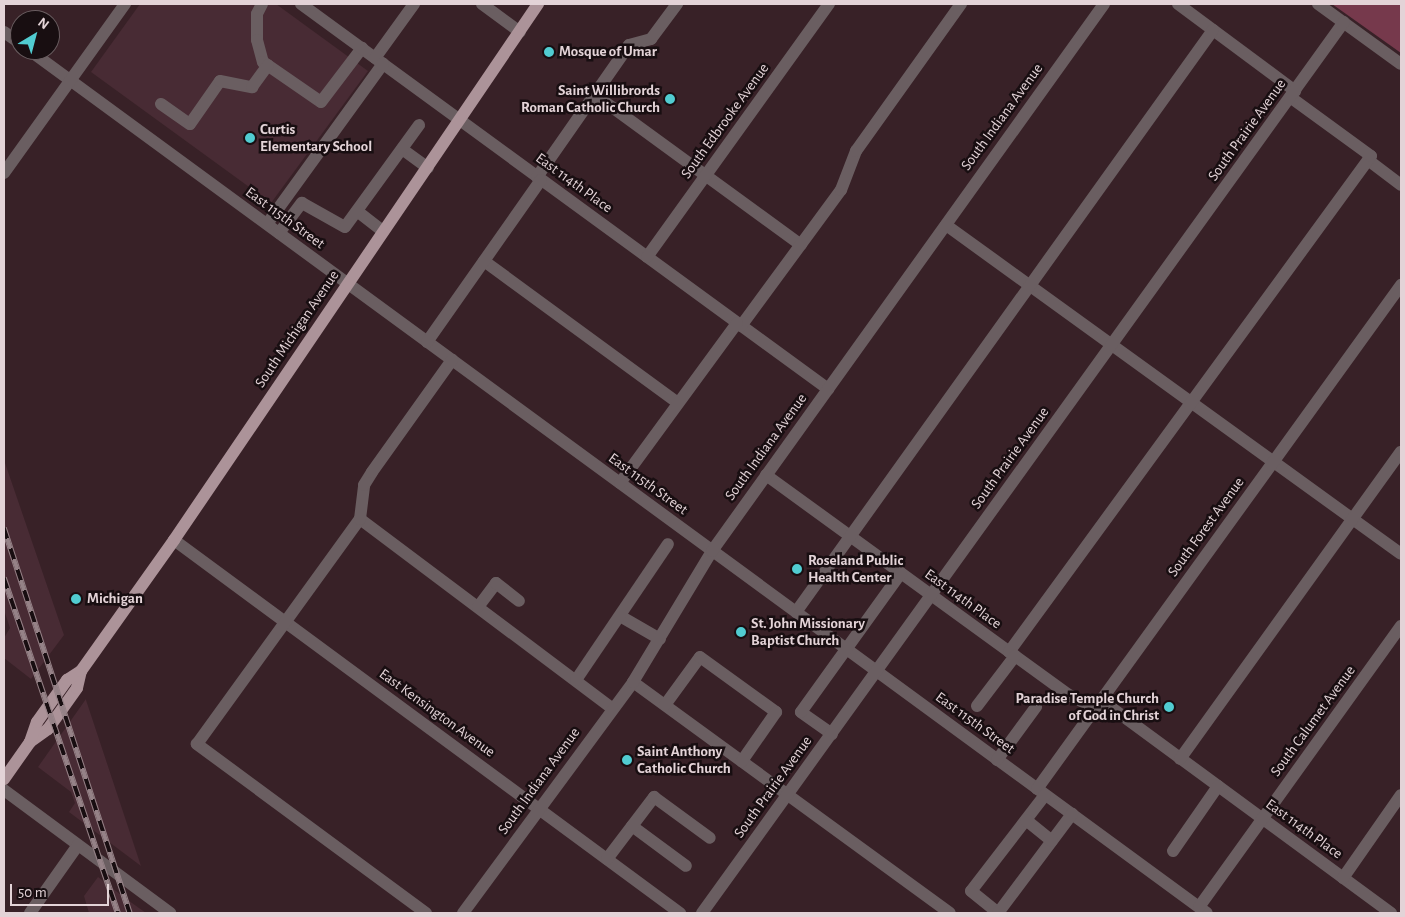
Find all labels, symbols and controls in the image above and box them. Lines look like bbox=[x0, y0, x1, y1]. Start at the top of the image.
north arrow bbox=[10, 10, 60, 60]
text: N bbox=[35, 15, 52, 32]
place label: Mosque of Umar bbox=[559, 43, 657, 61]
marker: Mosque of Umar bbox=[543, 46, 555, 58]
street label: South Edbrooke Avenue bbox=[677, 60, 773, 182]
street label: South Indiana Avenue bbox=[957, 60, 1047, 174]
street label: South Prairie Avenue bbox=[1204, 76, 1290, 184]
place label: Saint Willibrords Roman Catholic Church bbox=[521, 81, 660, 116]
marker: Saint Willibrords Roman Catholic Church bbox=[664, 93, 676, 105]
place label: Curtis Elementary School bbox=[260, 120, 372, 155]
marker: Curtis Elementary School bbox=[244, 132, 256, 144]
street label: East 114th Place bbox=[532, 149, 616, 217]
street label: East 115th Street bbox=[242, 183, 328, 253]
street label: South Michigan Avenue bbox=[251, 267, 343, 391]
street label: South Indiana Avenue bbox=[721, 390, 811, 504]
street label: South Prairie Avenue bbox=[967, 404, 1053, 512]
street label: East 115th Street bbox=[605, 449, 691, 519]
street label: South Forest Avenue bbox=[1164, 474, 1248, 580]
place label: Roseland Public Health Center bbox=[808, 551, 903, 586]
marker: Roseland Public Health Center bbox=[790, 562, 804, 576]
street label: East 114th Place bbox=[921, 565, 1005, 633]
place label: Michigan bbox=[87, 590, 143, 608]
marker: Michigan bbox=[69, 592, 83, 606]
place label: St. John Missionary Baptist Church bbox=[751, 614, 865, 649]
marker: St. John Missionary Baptist Church bbox=[735, 626, 747, 638]
street label: South Calumet Avenue bbox=[1267, 662, 1359, 780]
street label: East Kensington Avenue bbox=[375, 665, 499, 761]
street label: East 115th Street bbox=[932, 688, 1018, 758]
place label: Paradise Temple Church of God in Christ bbox=[1015, 689, 1159, 724]
marker: Paradise Temple Church of God in Christ bbox=[1163, 701, 1175, 713]
street label: South Indiana Avenue bbox=[494, 724, 584, 838]
street label: South Prairie Avenue bbox=[730, 733, 816, 841]
place label: Saint Anthony Catholic Church bbox=[637, 742, 731, 777]
marker: Saint Anthony Catholic Church bbox=[621, 754, 633, 766]
street label: East 114th Place bbox=[1262, 795, 1346, 863]
scale bar bbox=[12, 874, 111, 906]
text: 50 m bbox=[18, 885, 47, 900]

